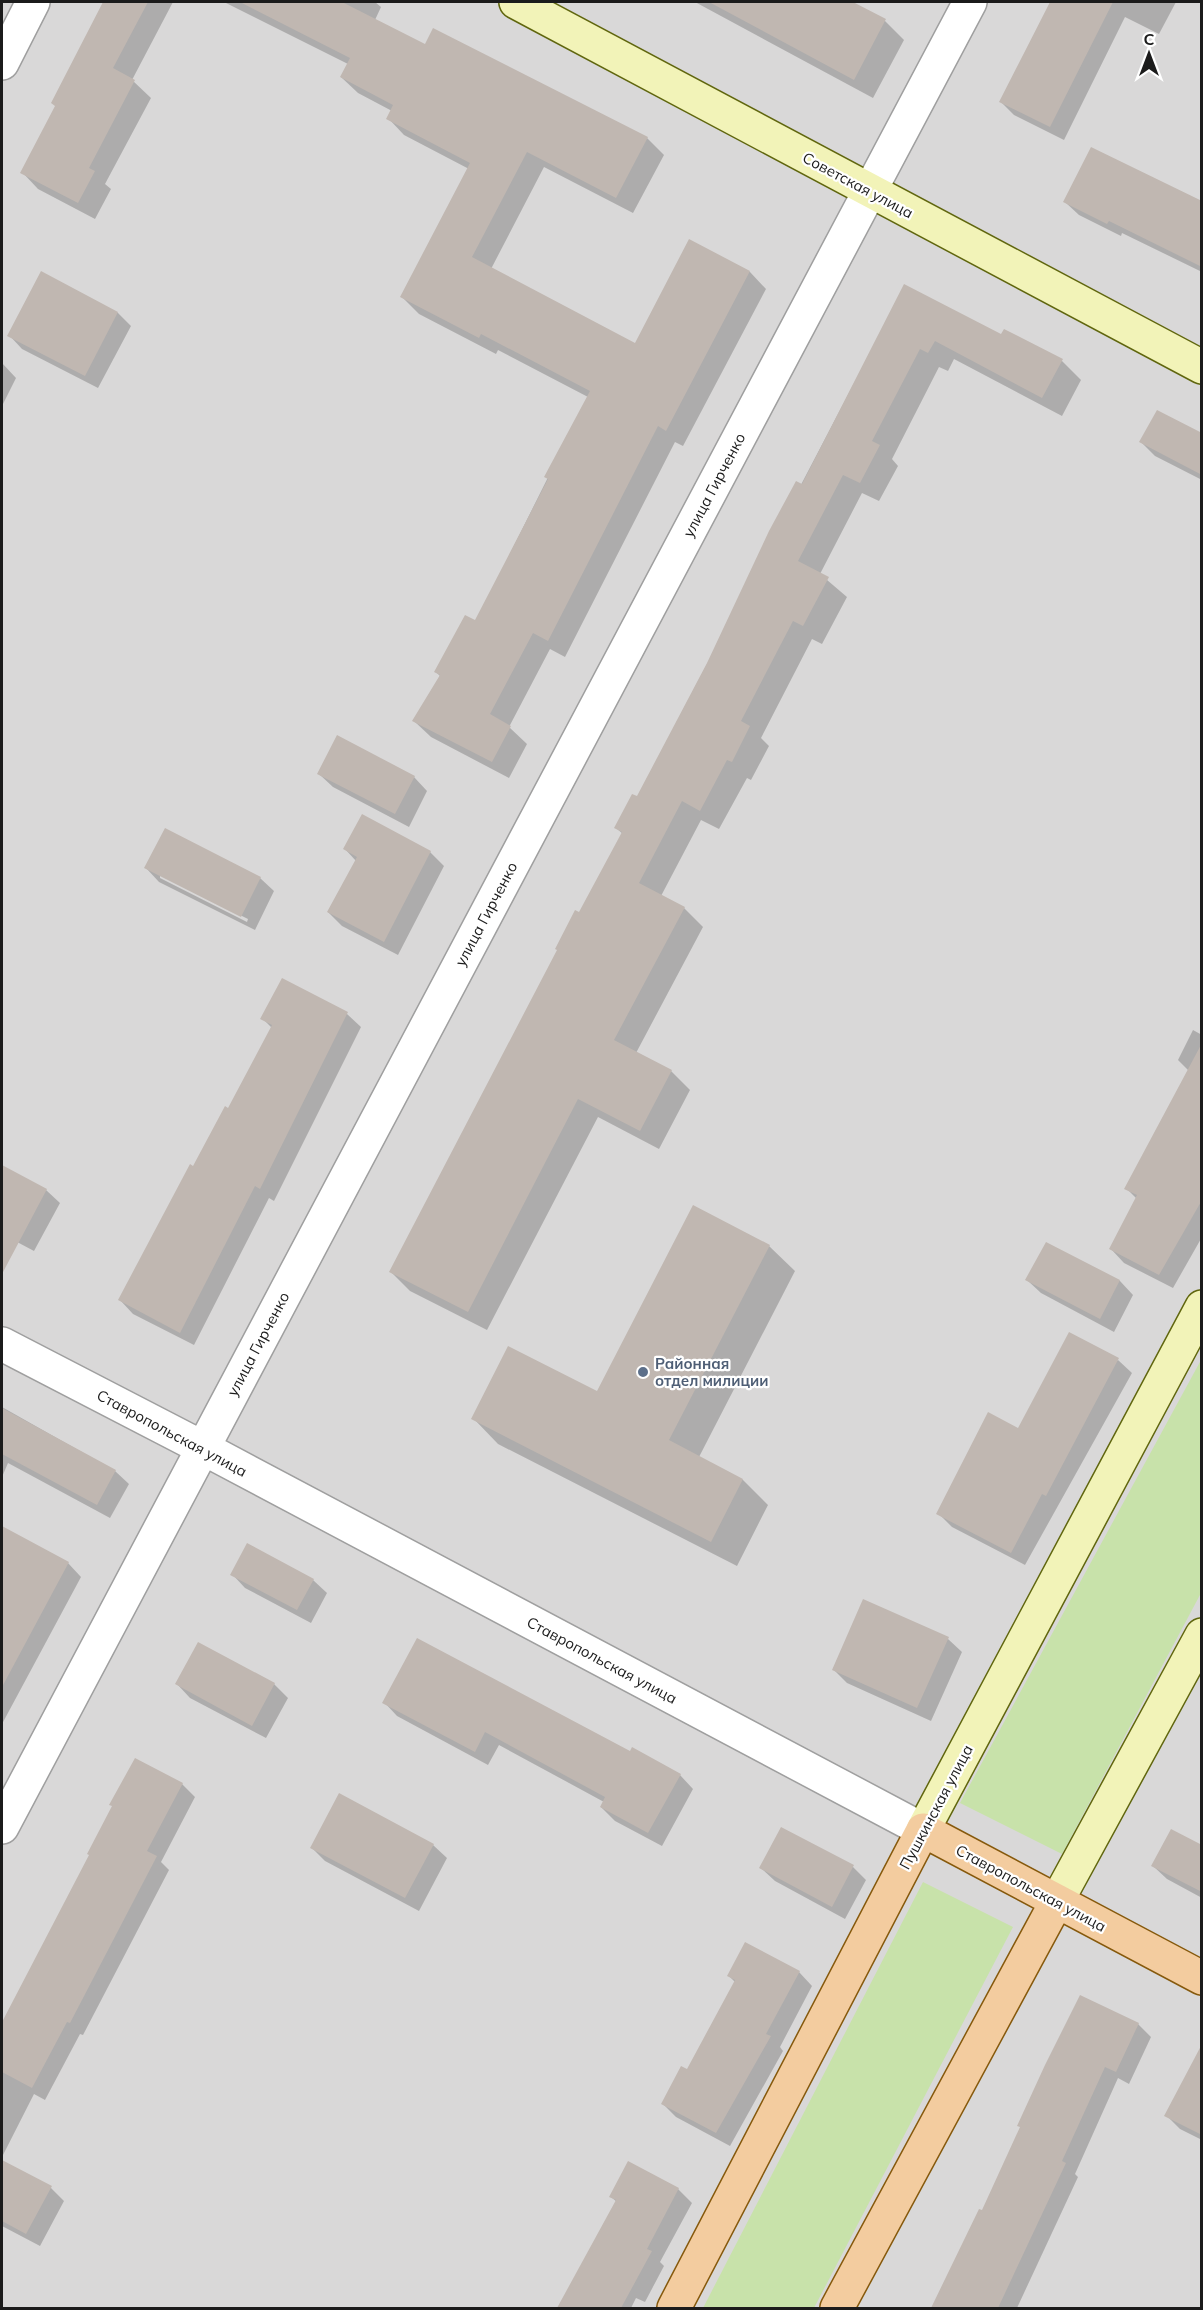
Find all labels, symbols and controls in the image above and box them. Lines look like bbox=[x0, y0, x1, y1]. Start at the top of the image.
north arrow bbox=[1119, 24, 1179, 84]
text: С bbox=[1144, 29, 1155, 49]
street label: Советская улица bbox=[799, 148, 917, 222]
street label: улица Гирченко bbox=[679, 430, 749, 540]
street label: улица Гирченко bbox=[451, 859, 521, 969]
street label: улица Гирченко bbox=[223, 1289, 293, 1399]
place label: Районная отдел милиции bbox=[655, 1354, 768, 1390]
marker: Районная отдел милиции bbox=[636, 1365, 650, 1379]
street label: Ставропольская улица bbox=[94, 1385, 250, 1481]
street label: Ставропольская улица bbox=[524, 1612, 680, 1708]
street label: Пушкинская улица bbox=[895, 1741, 977, 1873]
street label: Ставропольская улица bbox=[953, 1840, 1109, 1936]

